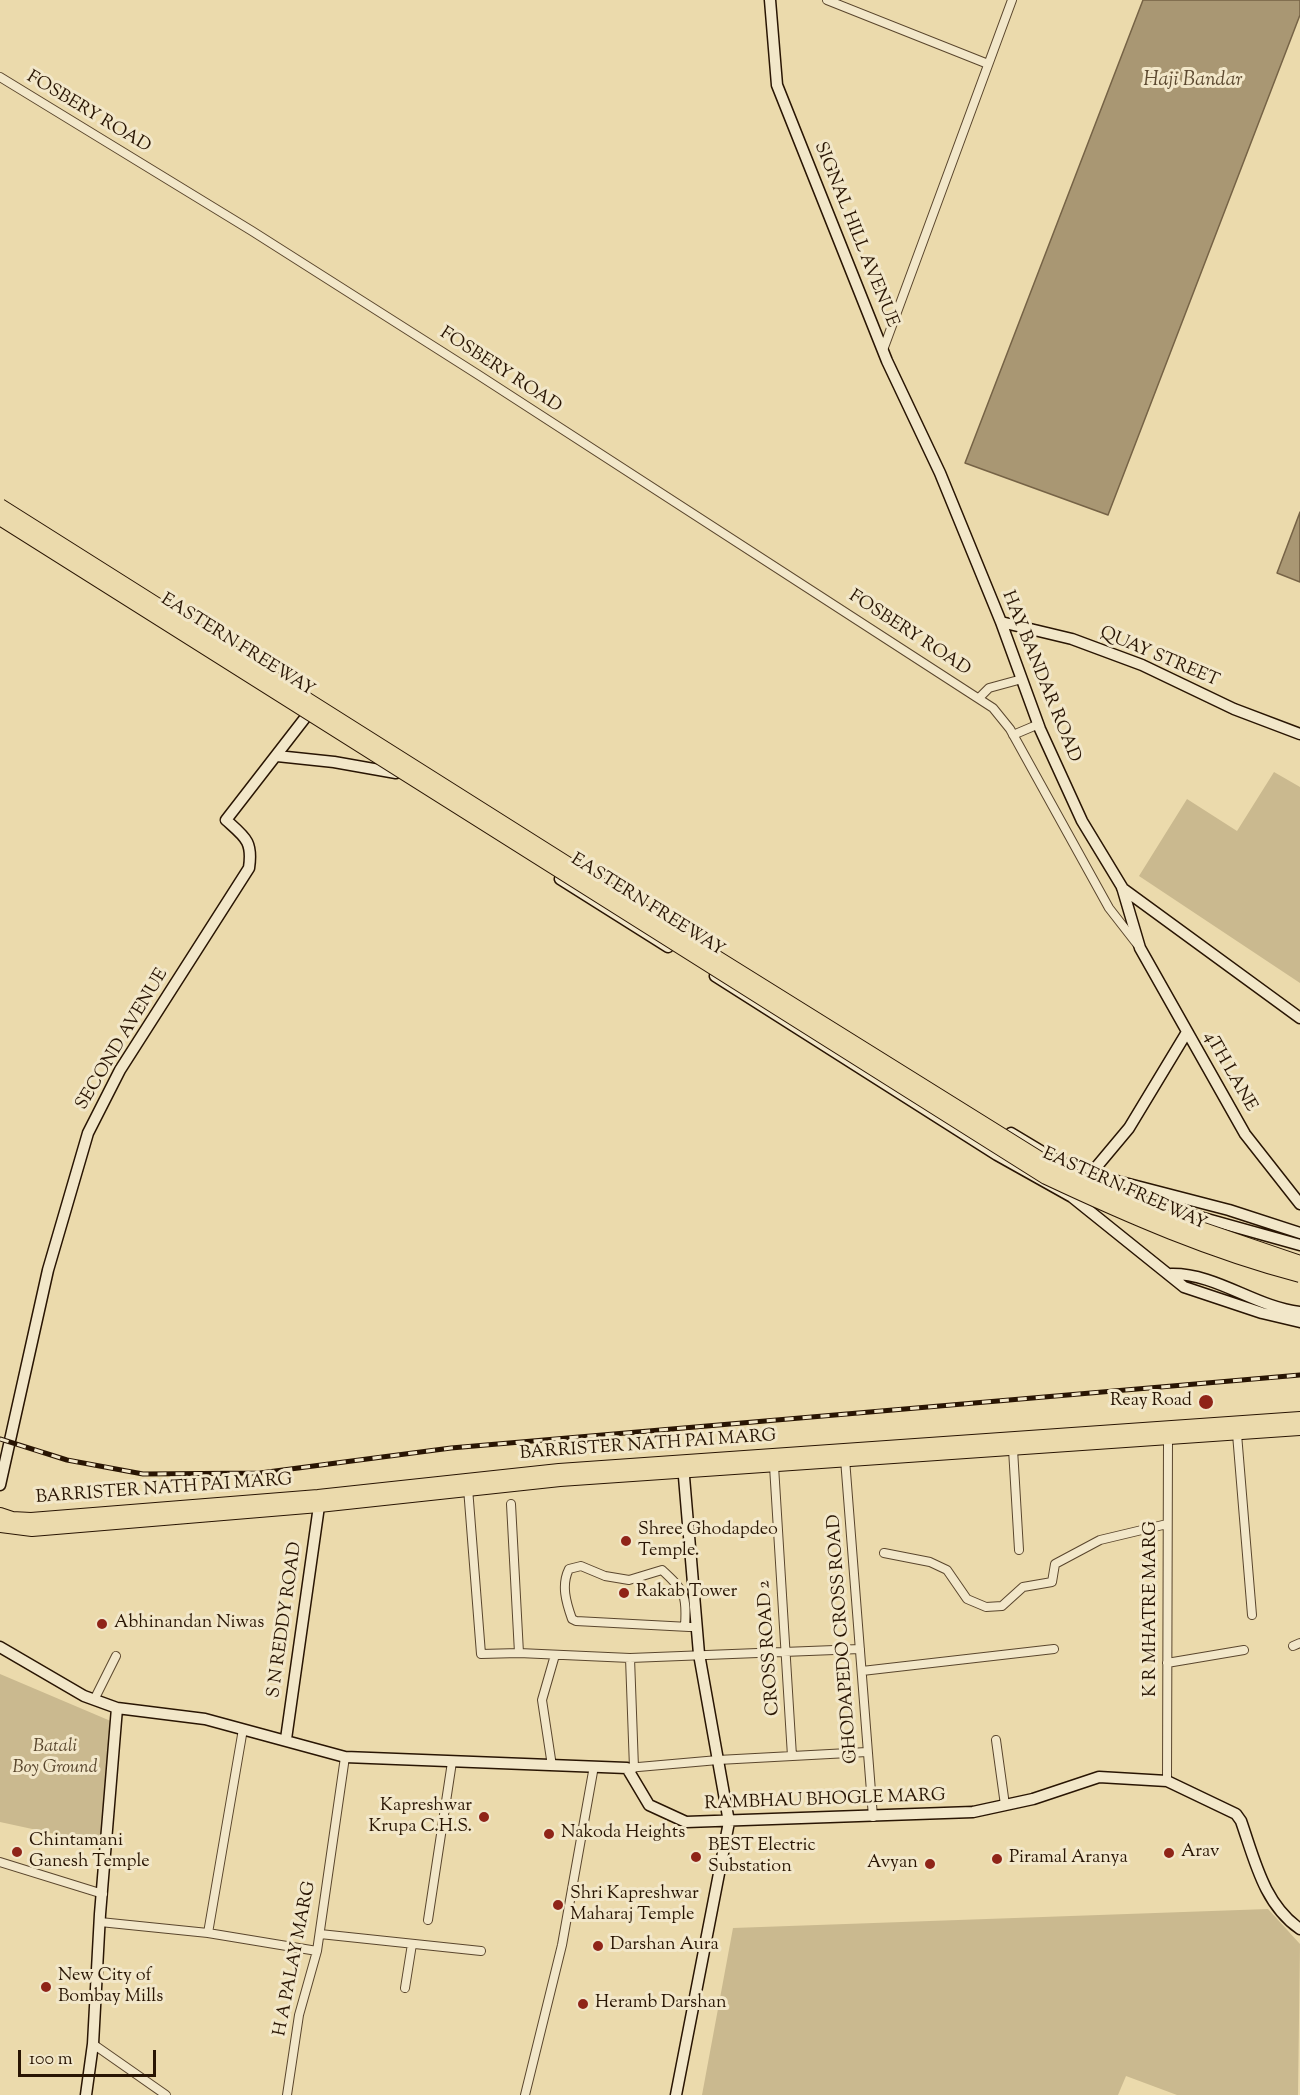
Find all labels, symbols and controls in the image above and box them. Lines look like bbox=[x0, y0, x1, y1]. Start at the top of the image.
street label: FOSBERY ROAD bbox=[22, 67, 154, 159]
water label: Haji Bandar bbox=[1143, 70, 1243, 94]
street label: SIGNAL HILL AVENUE bbox=[808, 139, 902, 331]
street label: FOSBERY ROAD bbox=[435, 323, 565, 419]
street label: FOSBERY ROAD bbox=[844, 586, 974, 682]
street label: HAY BANDAR ROAD bbox=[996, 588, 1084, 766]
street label: EASTERN FREEWAY bbox=[156, 590, 318, 702]
street label: QUAY STREET bbox=[1096, 623, 1222, 693]
street label: EASTERN FREEWAY bbox=[566, 850, 728, 962]
street label: SECOND AVENUE bbox=[72, 965, 174, 1115]
street label: 4TH LANE bbox=[1197, 1028, 1261, 1116]
street label: EASTERN FREEWAY bbox=[1039, 1144, 1209, 1236]
place label: Reay Road bbox=[1110, 1391, 1192, 1413]
marker: Reay Road bbox=[1197, 1393, 1215, 1411]
street label: BARRISTER NATH PAI MARG bbox=[519, 1426, 777, 1466]
street label: BARRISTER NATH PAI MARG bbox=[35, 1470, 293, 1510]
street label: GHODAPEDO CROSS ROAD bbox=[825, 1514, 863, 1764]
place label: Shree Ghodapdeo Temple. bbox=[638, 1520, 778, 1562]
street label: K R MHATRE MARG bbox=[1141, 1521, 1163, 1697]
marker: Shree Ghodapdeo Temple. bbox=[619, 1534, 633, 1548]
street label: S N REDDY ROAD bbox=[264, 1541, 308, 1699]
street label: CROSS ROAD 2 bbox=[754, 1580, 786, 1716]
place label: Rakab Tower bbox=[636, 1582, 737, 1604]
marker: Rakab Tower bbox=[617, 1586, 631, 1600]
place label: Abhinandan Niwas bbox=[114, 1613, 264, 1635]
marker: Abhinandan Niwas bbox=[95, 1617, 109, 1631]
park label: Batali Boy Ground bbox=[12, 1737, 98, 1780]
street label: RAMBHAU BHOGLE MARG bbox=[704, 1786, 946, 1816]
place label: Kapreshwar Krupa C.H.S. bbox=[369, 1796, 472, 1838]
marker: Kapreshwar Krupa C.H.S. bbox=[477, 1810, 491, 1824]
place label: Nakoda Heights bbox=[561, 1823, 685, 1845]
marker: Nakoda Heights bbox=[542, 1827, 556, 1841]
place label: Chintamani Ganesh Temple bbox=[29, 1831, 150, 1874]
place label: BEST Electric Substation bbox=[708, 1836, 816, 1878]
place label: Arav bbox=[1181, 1842, 1219, 1864]
marker: Chintamani Ganesh Temple bbox=[10, 1845, 24, 1859]
marker: Arav bbox=[1162, 1846, 1176, 1860]
place label: Piramal Aranya bbox=[1009, 1848, 1128, 1870]
marker: BEST Electric Substation bbox=[689, 1850, 703, 1864]
marker: Piramal Aranya bbox=[990, 1852, 1004, 1866]
place label: Avyan bbox=[867, 1853, 918, 1875]
marker: Avyan bbox=[923, 1857, 937, 1871]
street label: H A PALAY MARG bbox=[270, 1880, 322, 2038]
place label: Shri Kapreshwar Maharaj Temple bbox=[570, 1884, 699, 1926]
marker: Shri Kapreshwar Maharaj Temple bbox=[551, 1898, 565, 1912]
place label: Darshan Aura bbox=[610, 1935, 719, 1957]
marker: Darshan Aura bbox=[591, 1939, 605, 1953]
place label: New City of Bombay Mills bbox=[58, 1966, 163, 2008]
marker: New City of Bombay Mills bbox=[39, 1980, 53, 1994]
place label: Heramb Darshan bbox=[595, 1993, 727, 2015]
marker: Heramb Darshan bbox=[576, 1997, 590, 2011]
scale bar bbox=[21, 2038, 159, 2076]
text: 100 m bbox=[29, 2047, 73, 2073]

